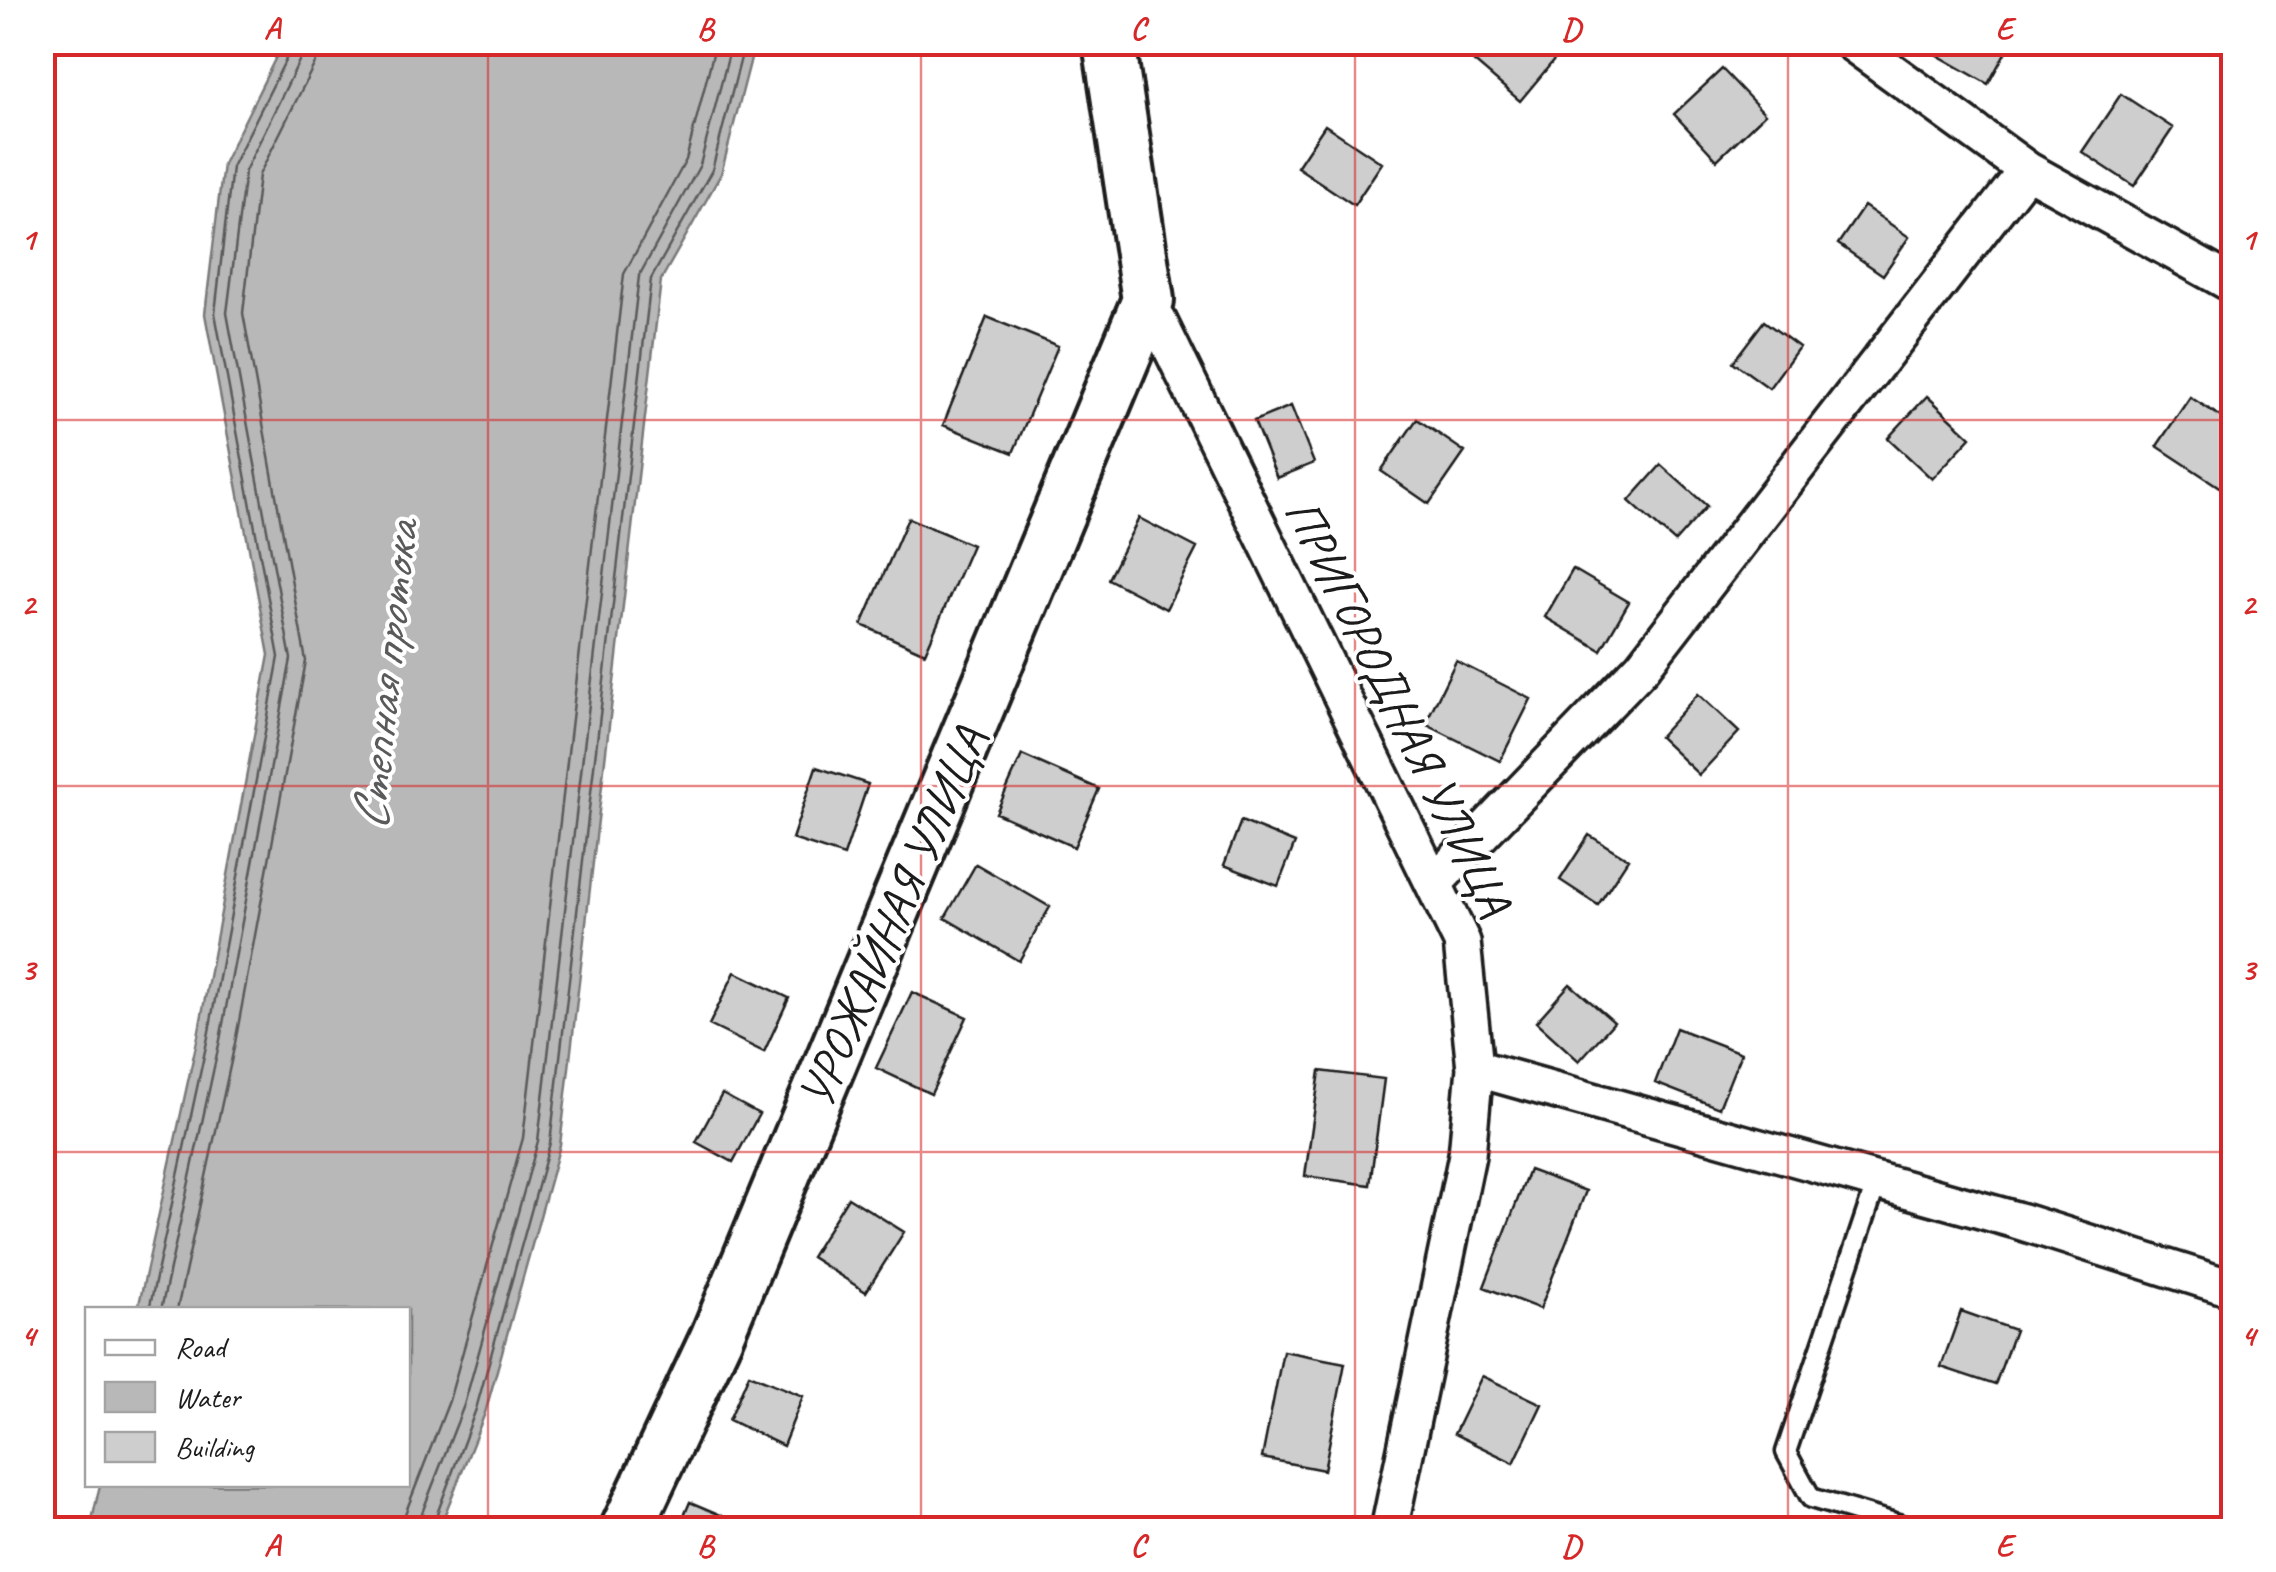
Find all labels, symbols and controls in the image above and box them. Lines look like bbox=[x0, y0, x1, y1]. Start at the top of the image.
text: A bbox=[264, 8, 283, 49]
text: B bbox=[697, 8, 716, 49]
text: C bbox=[1130, 8, 1150, 49]
text: D bbox=[1562, 8, 1584, 49]
text: E bbox=[1995, 8, 2017, 49]
text: 1 bbox=[21, 218, 39, 259]
text: 1 bbox=[2241, 218, 2259, 259]
street label: ПРИГОРОДНАЯ УЛИЦА bbox=[1270, 488, 1527, 926]
water label: Степная протока bbox=[336, 513, 435, 833]
text: 2 bbox=[21, 584, 38, 625]
text: 2 bbox=[2241, 584, 2258, 625]
street label: УРОЖАЙНАЯ УЛИЦА bbox=[784, 717, 1001, 1117]
text: 3 bbox=[21, 949, 38, 990]
text: 3 bbox=[2241, 949, 2258, 990]
legend bbox=[85, 1307, 410, 1487]
text: 4 bbox=[21, 1315, 39, 1356]
text: 4 bbox=[2241, 1315, 2259, 1356]
text: Road bbox=[175, 1328, 229, 1366]
text: Water bbox=[175, 1378, 242, 1416]
text: Building bbox=[175, 1428, 255, 1466]
text: A bbox=[264, 1525, 283, 1566]
text: B bbox=[697, 1525, 716, 1566]
text: C bbox=[1130, 1525, 1150, 1566]
text: D bbox=[1562, 1525, 1584, 1566]
text: E bbox=[1995, 1525, 2017, 1566]

